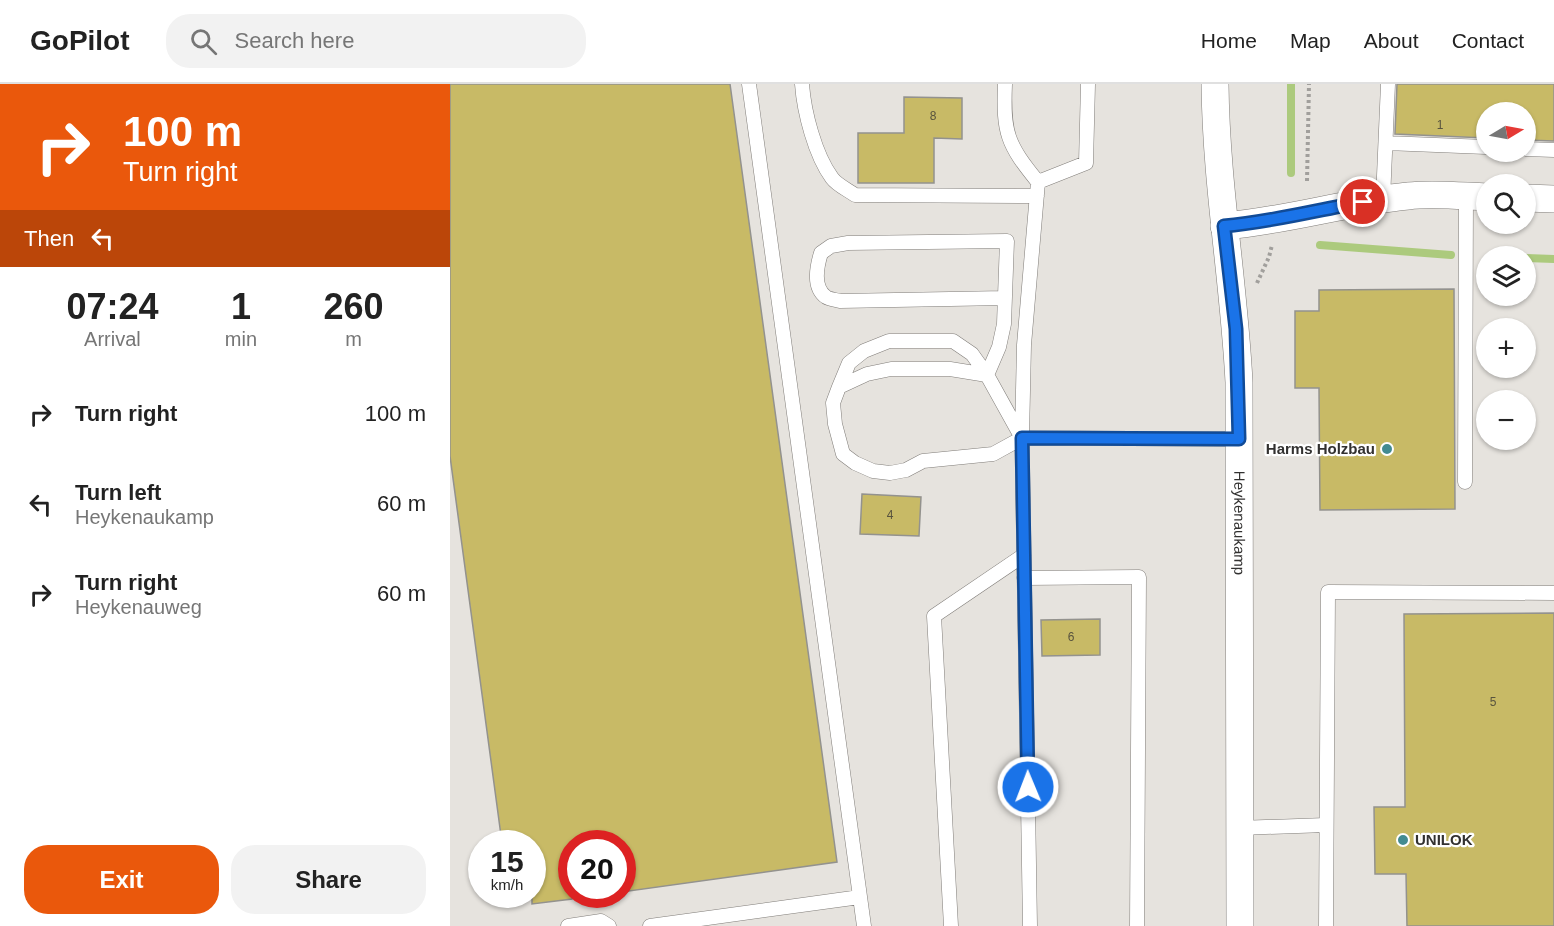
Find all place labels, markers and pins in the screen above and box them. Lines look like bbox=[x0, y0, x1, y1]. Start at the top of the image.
pin bbox=[1337, 176, 1388, 227]
place label: Harms Holzbau bbox=[1266, 440, 1375, 457]
marker: Harms Holzbau bbox=[1380, 442, 1394, 456]
place label: UNILOK bbox=[1415, 831, 1473, 848]
marker: UNILOK bbox=[1396, 833, 1410, 847]

